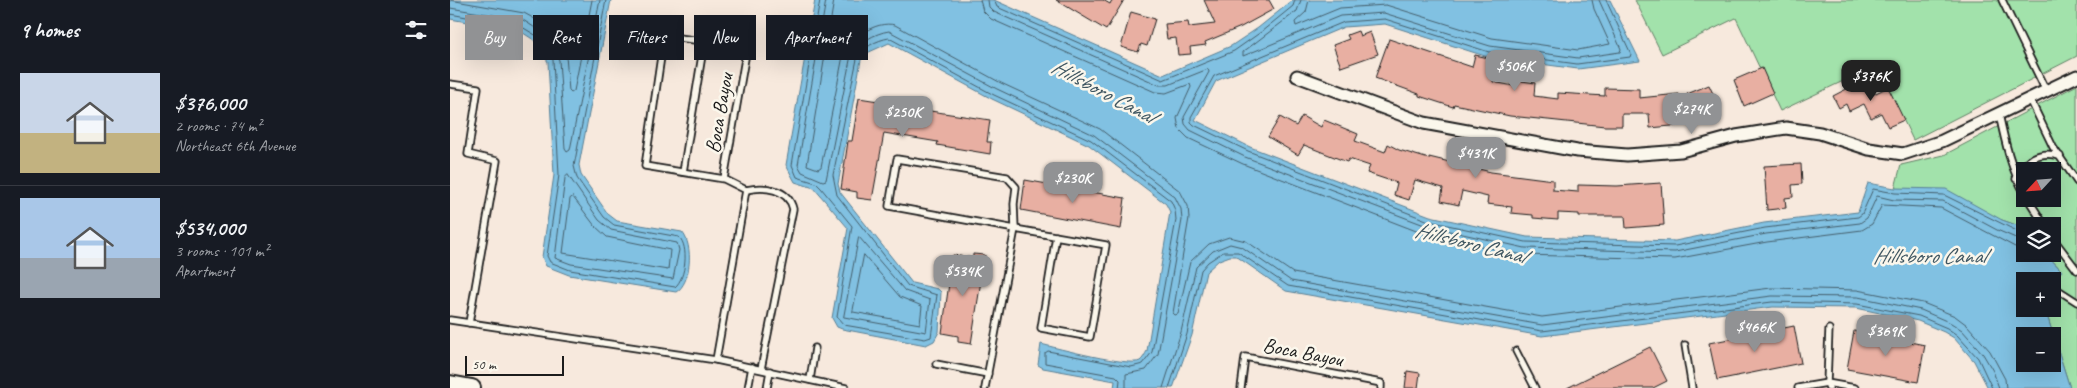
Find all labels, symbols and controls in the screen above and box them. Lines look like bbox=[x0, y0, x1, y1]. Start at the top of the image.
chip: Buy bbox=[465, 15, 523, 60]
chip: Rent bbox=[533, 15, 599, 60]
chip: Filters bbox=[609, 15, 684, 60]
chip: New bbox=[694, 15, 756, 60]
chip: Apartment bbox=[766, 15, 868, 60]
icon: filters bbox=[402, 16, 430, 44]
text: 9 homes bbox=[20, 17, 79, 43]
pin: $506K bbox=[1480, 49, 1550, 92]
water label: Hillsboro Canal bbox=[1047, 52, 1166, 133]
text: $506K bbox=[1496, 56, 1534, 76]
pin: $376K bbox=[1836, 59, 1906, 102]
text: $376K bbox=[1852, 66, 1890, 86]
street label: Boca Bayou bbox=[699, 70, 739, 155]
text: $376,000 bbox=[175, 90, 246, 116]
pin: $274K bbox=[1657, 92, 1727, 135]
icon: home bbox=[60, 93, 120, 153]
pin: $250K bbox=[868, 96, 938, 138]
text: $274K bbox=[1674, 99, 1710, 119]
text: $250K bbox=[885, 102, 921, 122]
text: 2 rooms · 74 m² bbox=[175, 116, 261, 136]
text: Northeast 6th Avenue bbox=[175, 136, 295, 156]
pin: $431K bbox=[1441, 136, 1511, 179]
text: $431K bbox=[1458, 143, 1494, 163]
pin: $230K bbox=[1038, 162, 1108, 204]
north arrow bbox=[2016, 162, 2061, 208]
map controls bbox=[2016, 162, 2061, 372]
text: $230K bbox=[1055, 168, 1091, 188]
text: $534,000 bbox=[175, 215, 245, 241]
water label: Hillsboro Canal bbox=[1412, 216, 1535, 272]
button: layers bbox=[2016, 217, 2061, 262]
icon: home bbox=[60, 218, 120, 278]
text: 3 rooms · 101 m² bbox=[175, 241, 269, 261]
water label: Hillsboro Canal bbox=[1873, 242, 1992, 270]
pin: $534K bbox=[928, 254, 998, 297]
text: Apartment bbox=[175, 261, 234, 281]
text: $534K bbox=[945, 261, 981, 281]
button: + bbox=[2016, 272, 2061, 317]
pin: $466K bbox=[1720, 310, 1790, 353]
pin: $369K bbox=[1851, 314, 1921, 357]
text: $466K bbox=[1736, 317, 1774, 337]
text: $369K bbox=[1867, 321, 1905, 341]
button: − bbox=[2016, 327, 2061, 372]
street label: Boca Bayou bbox=[1261, 332, 1346, 373]
scale bar bbox=[465, 353, 564, 376]
text: 50 m bbox=[472, 356, 496, 373]

